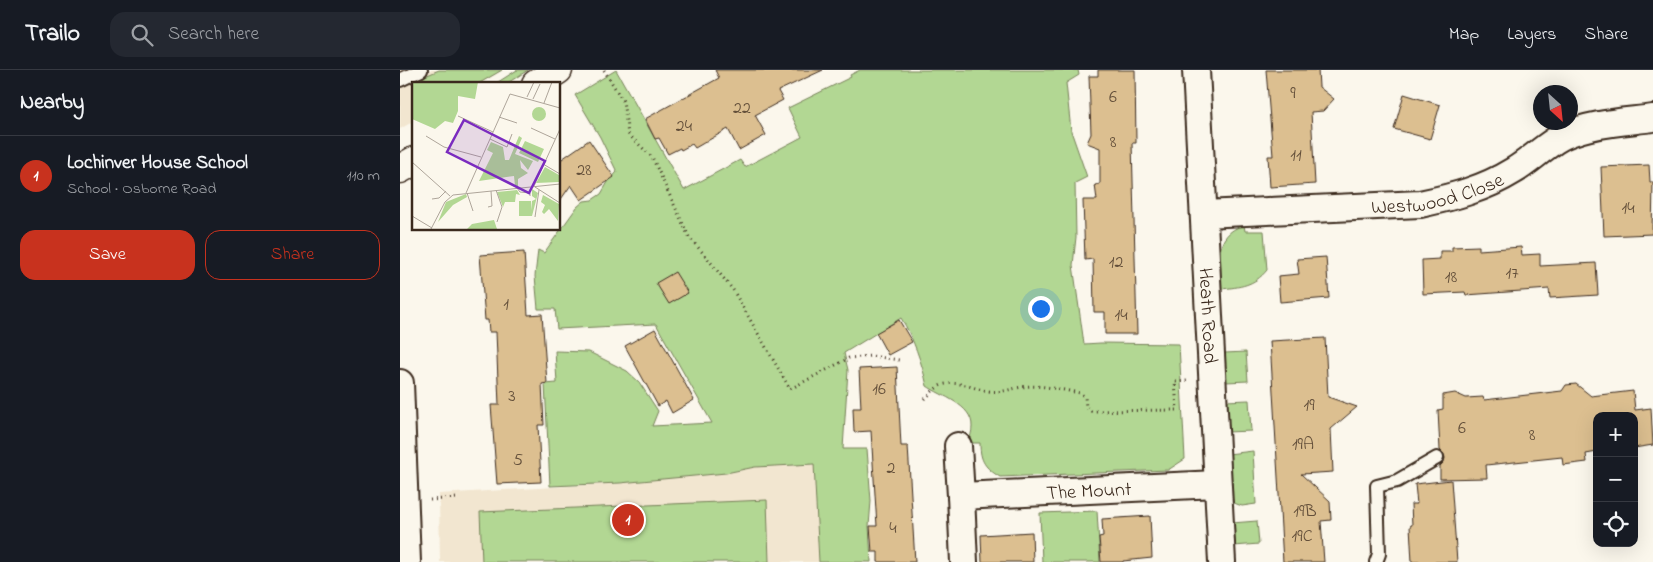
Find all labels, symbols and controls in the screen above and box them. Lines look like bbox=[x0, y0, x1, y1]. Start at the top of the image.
search box bbox=[110, 12, 460, 57]
text: Trailo bbox=[25, 17, 80, 52]
icon: search bbox=[128, 21, 156, 49]
text: Search here bbox=[168, 21, 259, 48]
text: Map bbox=[1449, 22, 1479, 48]
text: Layers bbox=[1507, 22, 1557, 48]
text: Share bbox=[1585, 22, 1628, 48]
house number: 9 bbox=[1290, 81, 1296, 107]
inset map bbox=[412, 82, 560, 230]
house number: 6 bbox=[1109, 85, 1117, 111]
north arrow bbox=[1533, 85, 1578, 130]
text: Nearby bbox=[20, 88, 84, 118]
house number: 22 bbox=[733, 96, 751, 122]
house number: 24 bbox=[676, 114, 693, 140]
house number: 8 bbox=[1110, 130, 1117, 156]
house number: 11 bbox=[1290, 143, 1302, 169]
text: Lochinver House School bbox=[67, 150, 248, 177]
house number: 28 bbox=[576, 158, 592, 184]
text: 1 bbox=[33, 164, 39, 188]
text: 110 m bbox=[346, 164, 380, 188]
street label: Westwood Close bbox=[1371, 167, 1510, 223]
text: School · Osborne Road bbox=[67, 177, 216, 201]
house number: 14 bbox=[1621, 196, 1635, 222]
button: Save bbox=[20, 230, 195, 280]
button: Share bbox=[205, 230, 380, 280]
house number: 12 bbox=[1109, 250, 1123, 276]
house number: 17 bbox=[1505, 261, 1519, 287]
house number: 18 bbox=[1445, 265, 1457, 291]
street label: Heath Road bbox=[1189, 267, 1224, 365]
house number: 1 bbox=[503, 292, 509, 318]
your location bbox=[1028, 296, 1054, 322]
house number: 14 bbox=[1114, 303, 1128, 329]
house number: 16 bbox=[872, 377, 886, 403]
house number: 3 bbox=[508, 384, 516, 410]
house number: 19 bbox=[1303, 393, 1315, 419]
map controls bbox=[1593, 412, 1638, 547]
button: + bbox=[1593, 412, 1638, 457]
house number: 6 bbox=[1458, 416, 1466, 442]
house number: 8 bbox=[1529, 423, 1536, 449]
house number: 19A bbox=[1292, 432, 1314, 458]
house number: 5 bbox=[513, 448, 523, 474]
house number: 2 bbox=[887, 456, 896, 482]
button: − bbox=[1593, 457, 1638, 502]
street label: The Mount bbox=[1046, 476, 1133, 509]
house number: 19B bbox=[1293, 499, 1317, 525]
pin: 1 bbox=[612, 501, 644, 539]
button: locate bbox=[1593, 502, 1638, 547]
house number: 4 bbox=[889, 516, 897, 542]
house number: 19C bbox=[1291, 524, 1313, 550]

